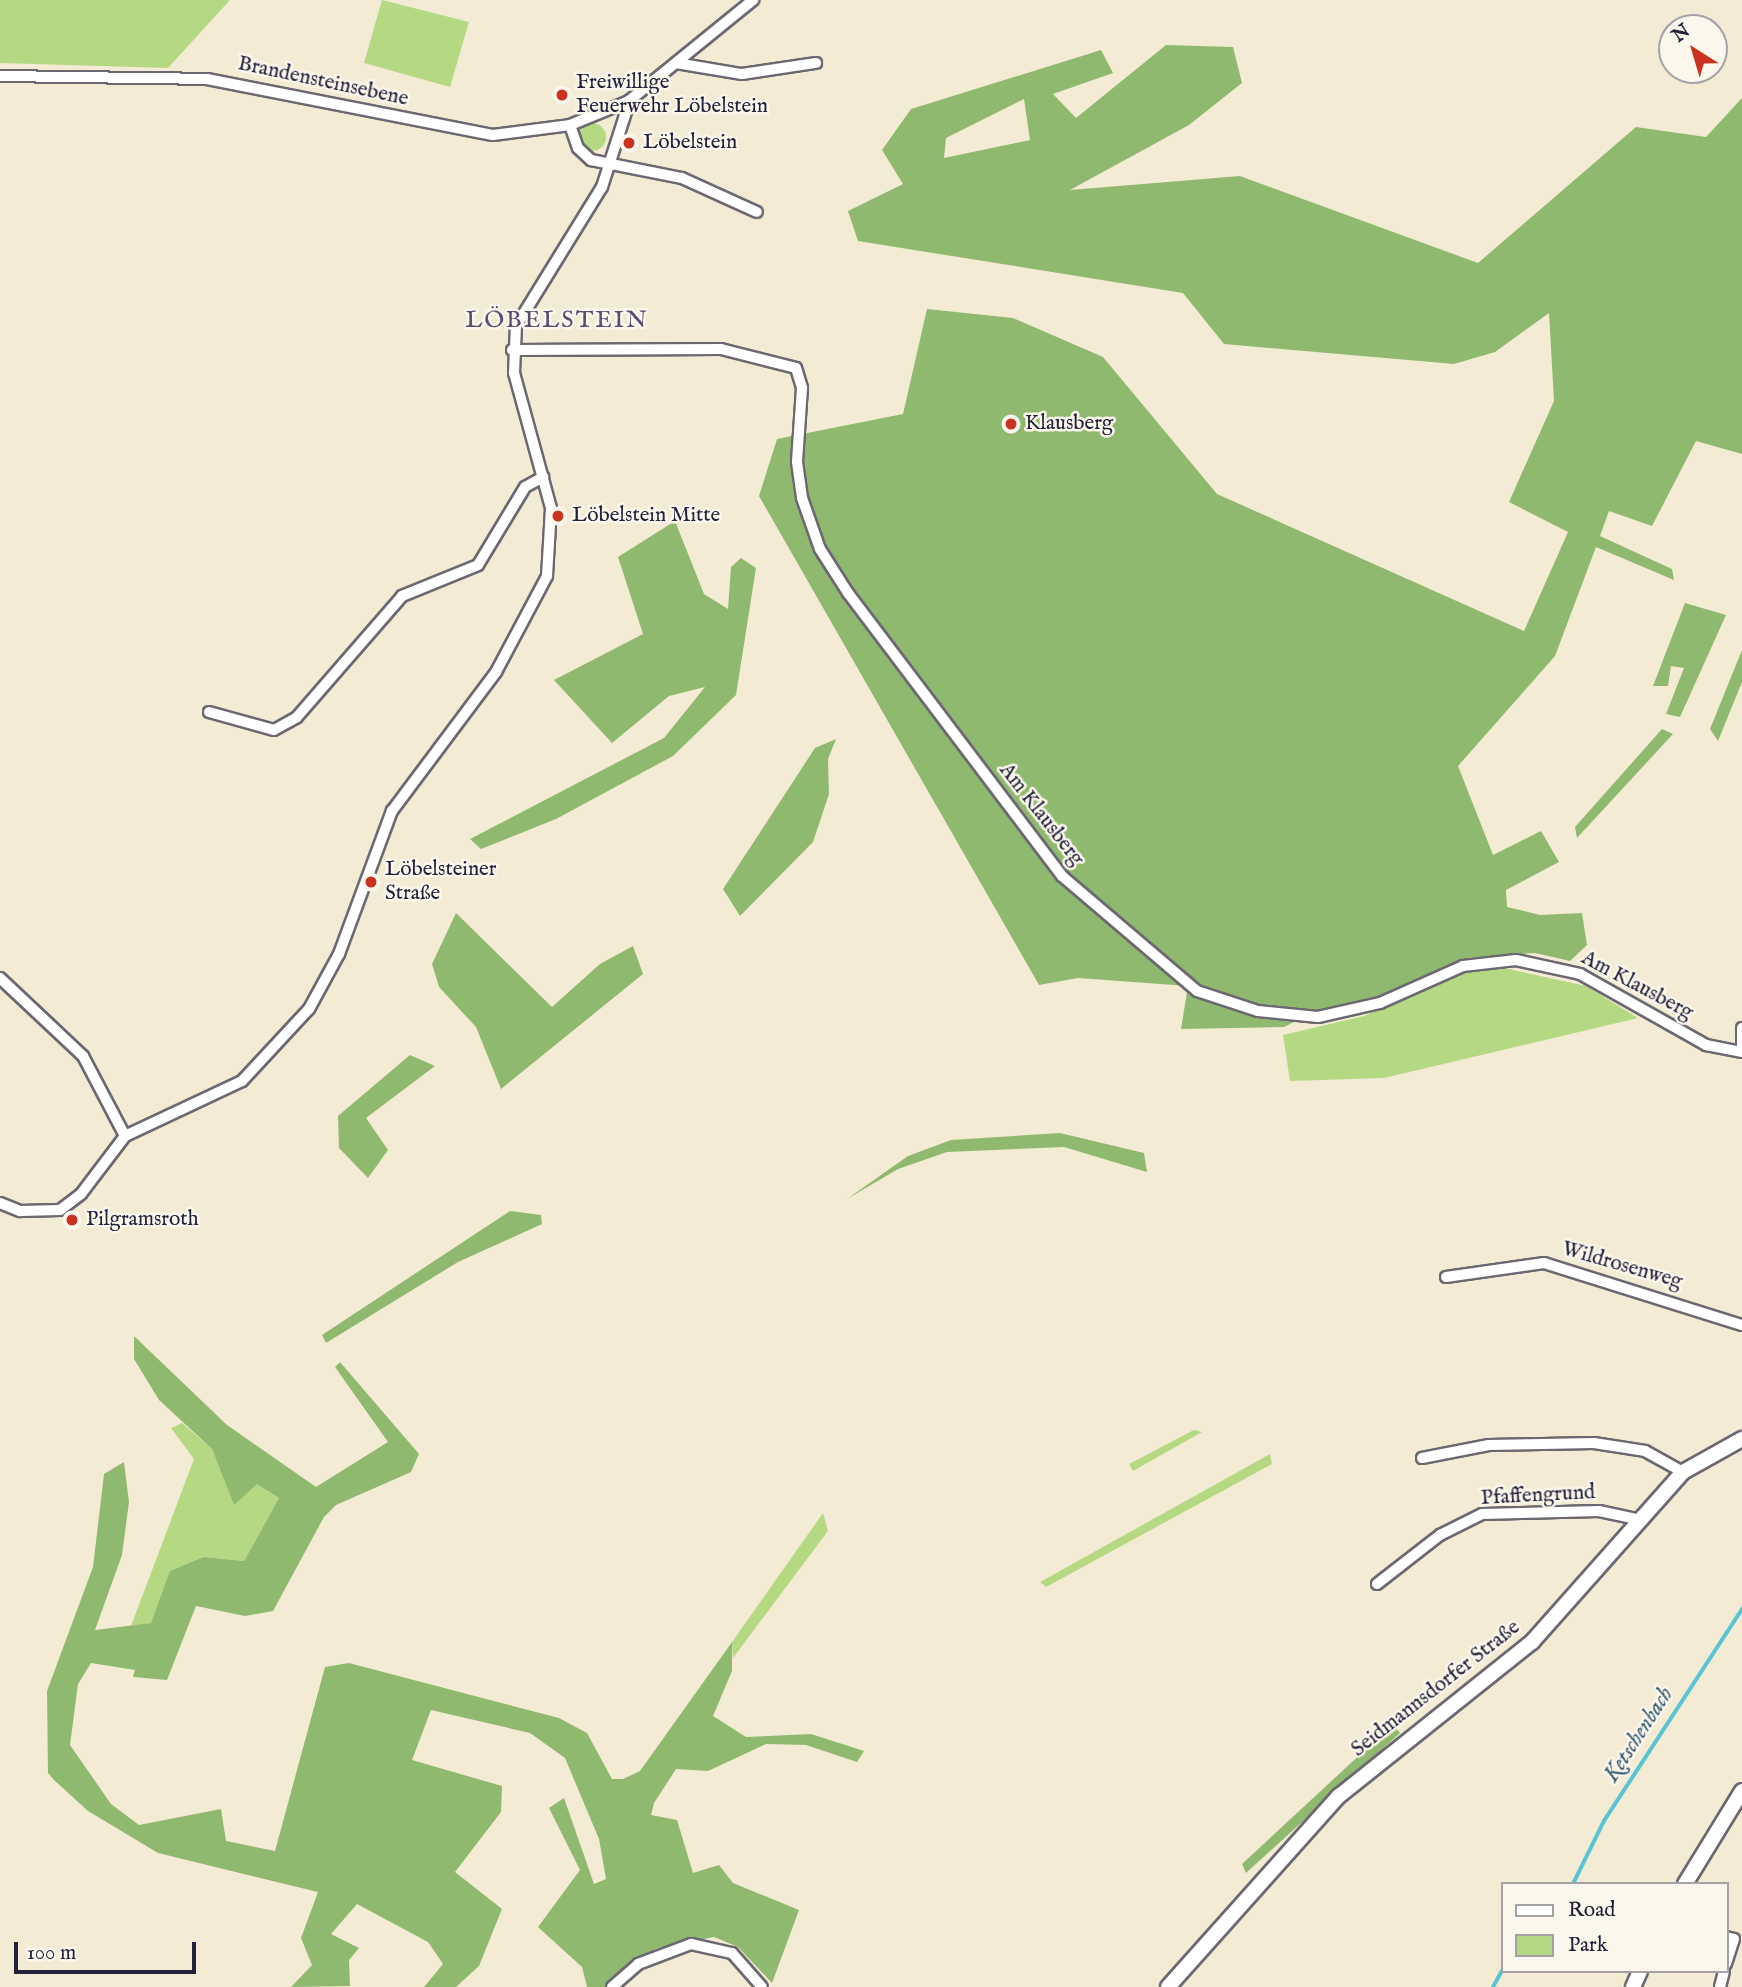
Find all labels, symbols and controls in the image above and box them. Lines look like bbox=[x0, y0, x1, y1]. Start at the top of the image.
north arrow bbox=[1658, 14, 1728, 84]
text: N bbox=[1668, 19, 1695, 48]
street label: Brandensteinsebene bbox=[235, 52, 411, 112]
place label: Freiwillige Feuerwehr Löbelstein bbox=[576, 70, 768, 120]
marker: Freiwillige Feuerwehr Löbelstein bbox=[554, 87, 570, 103]
place label: Löbelstein bbox=[643, 130, 737, 156]
marker: Löbelstein bbox=[621, 135, 637, 151]
district label: LÖBELSTEIN bbox=[466, 307, 648, 335]
place label: Klausberg bbox=[1025, 411, 1113, 437]
marker: Klausberg bbox=[1003, 416, 1019, 432]
place label: Löbelstein Mitte bbox=[572, 503, 720, 529]
marker: Löbelstein Mitte bbox=[550, 508, 566, 524]
street label: Am Klausberg bbox=[993, 759, 1089, 871]
place label: Löbelsteiner Straße bbox=[385, 857, 496, 907]
marker: Löbelsteiner Straße bbox=[363, 874, 379, 890]
street label: Am Klausberg bbox=[1577, 946, 1697, 1026]
place label: Pilgramsroth bbox=[86, 1207, 199, 1233]
marker: Pilgramsroth bbox=[64, 1212, 80, 1228]
street label: Wildrosenweg bbox=[1559, 1237, 1685, 1295]
street label: Pfaffengrund bbox=[1480, 1480, 1596, 1512]
street label: Seidmannsdorfer Straße bbox=[1347, 1615, 1525, 1763]
water label: Ketschenbach bbox=[1598, 1682, 1680, 1788]
legend bbox=[1500, 1882, 1728, 1973]
text: Road bbox=[1568, 1897, 1615, 1924]
scale bar bbox=[18, 1927, 200, 1971]
text: Park bbox=[1568, 1932, 1608, 1959]
text: 100 m bbox=[27, 1940, 76, 1967]

